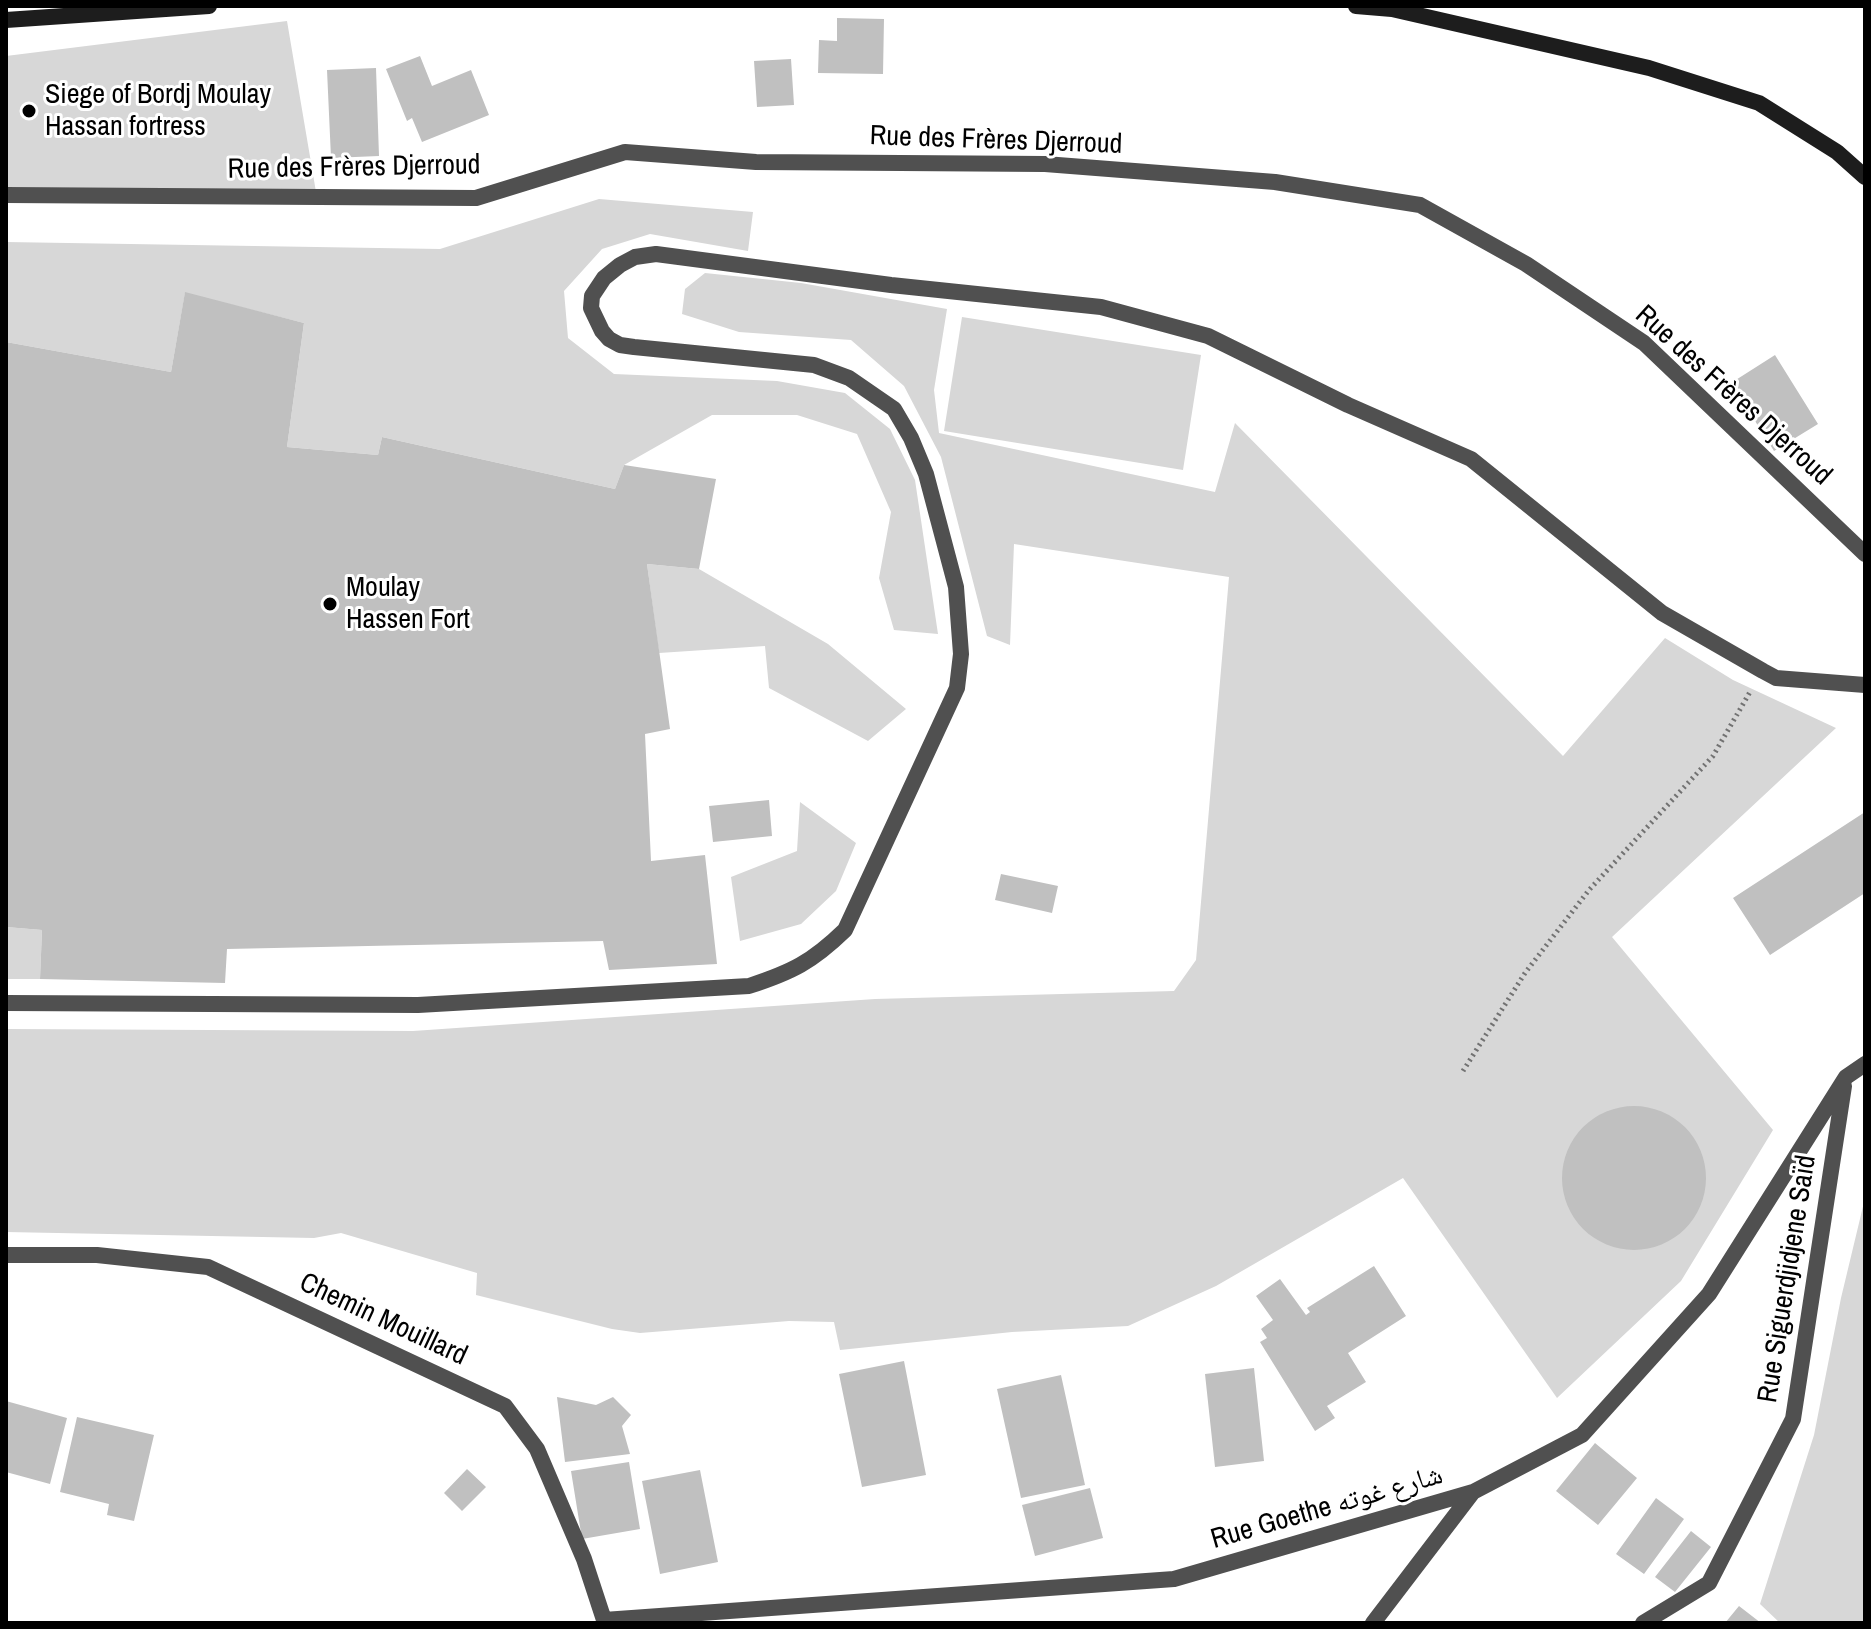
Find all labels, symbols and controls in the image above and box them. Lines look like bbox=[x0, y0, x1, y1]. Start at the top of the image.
place label: Siege of Bordj Moulay Hassan fortress bbox=[45, 78, 271, 144]
marker: Siege of Bordj Moulay Hassan fortress bbox=[20, 102, 38, 120]
street label: Rue des Frères Djerroud bbox=[869, 120, 1123, 162]
street label: Rue des Frères Djerroud bbox=[227, 149, 481, 187]
street label: Rue des Frères Djerroud bbox=[1628, 299, 1838, 493]
place label: Moulay Hassen Fort bbox=[346, 571, 470, 637]
marker: Moulay Hassen Fort bbox=[321, 595, 339, 613]
street label: Rue Siguerdjidjene Saïd bbox=[1752, 1153, 1824, 1405]
street label: Chemin Mouillard bbox=[294, 1266, 472, 1374]
street label: Rue Goethe شارع غوته bbox=[1207, 1459, 1447, 1557]

